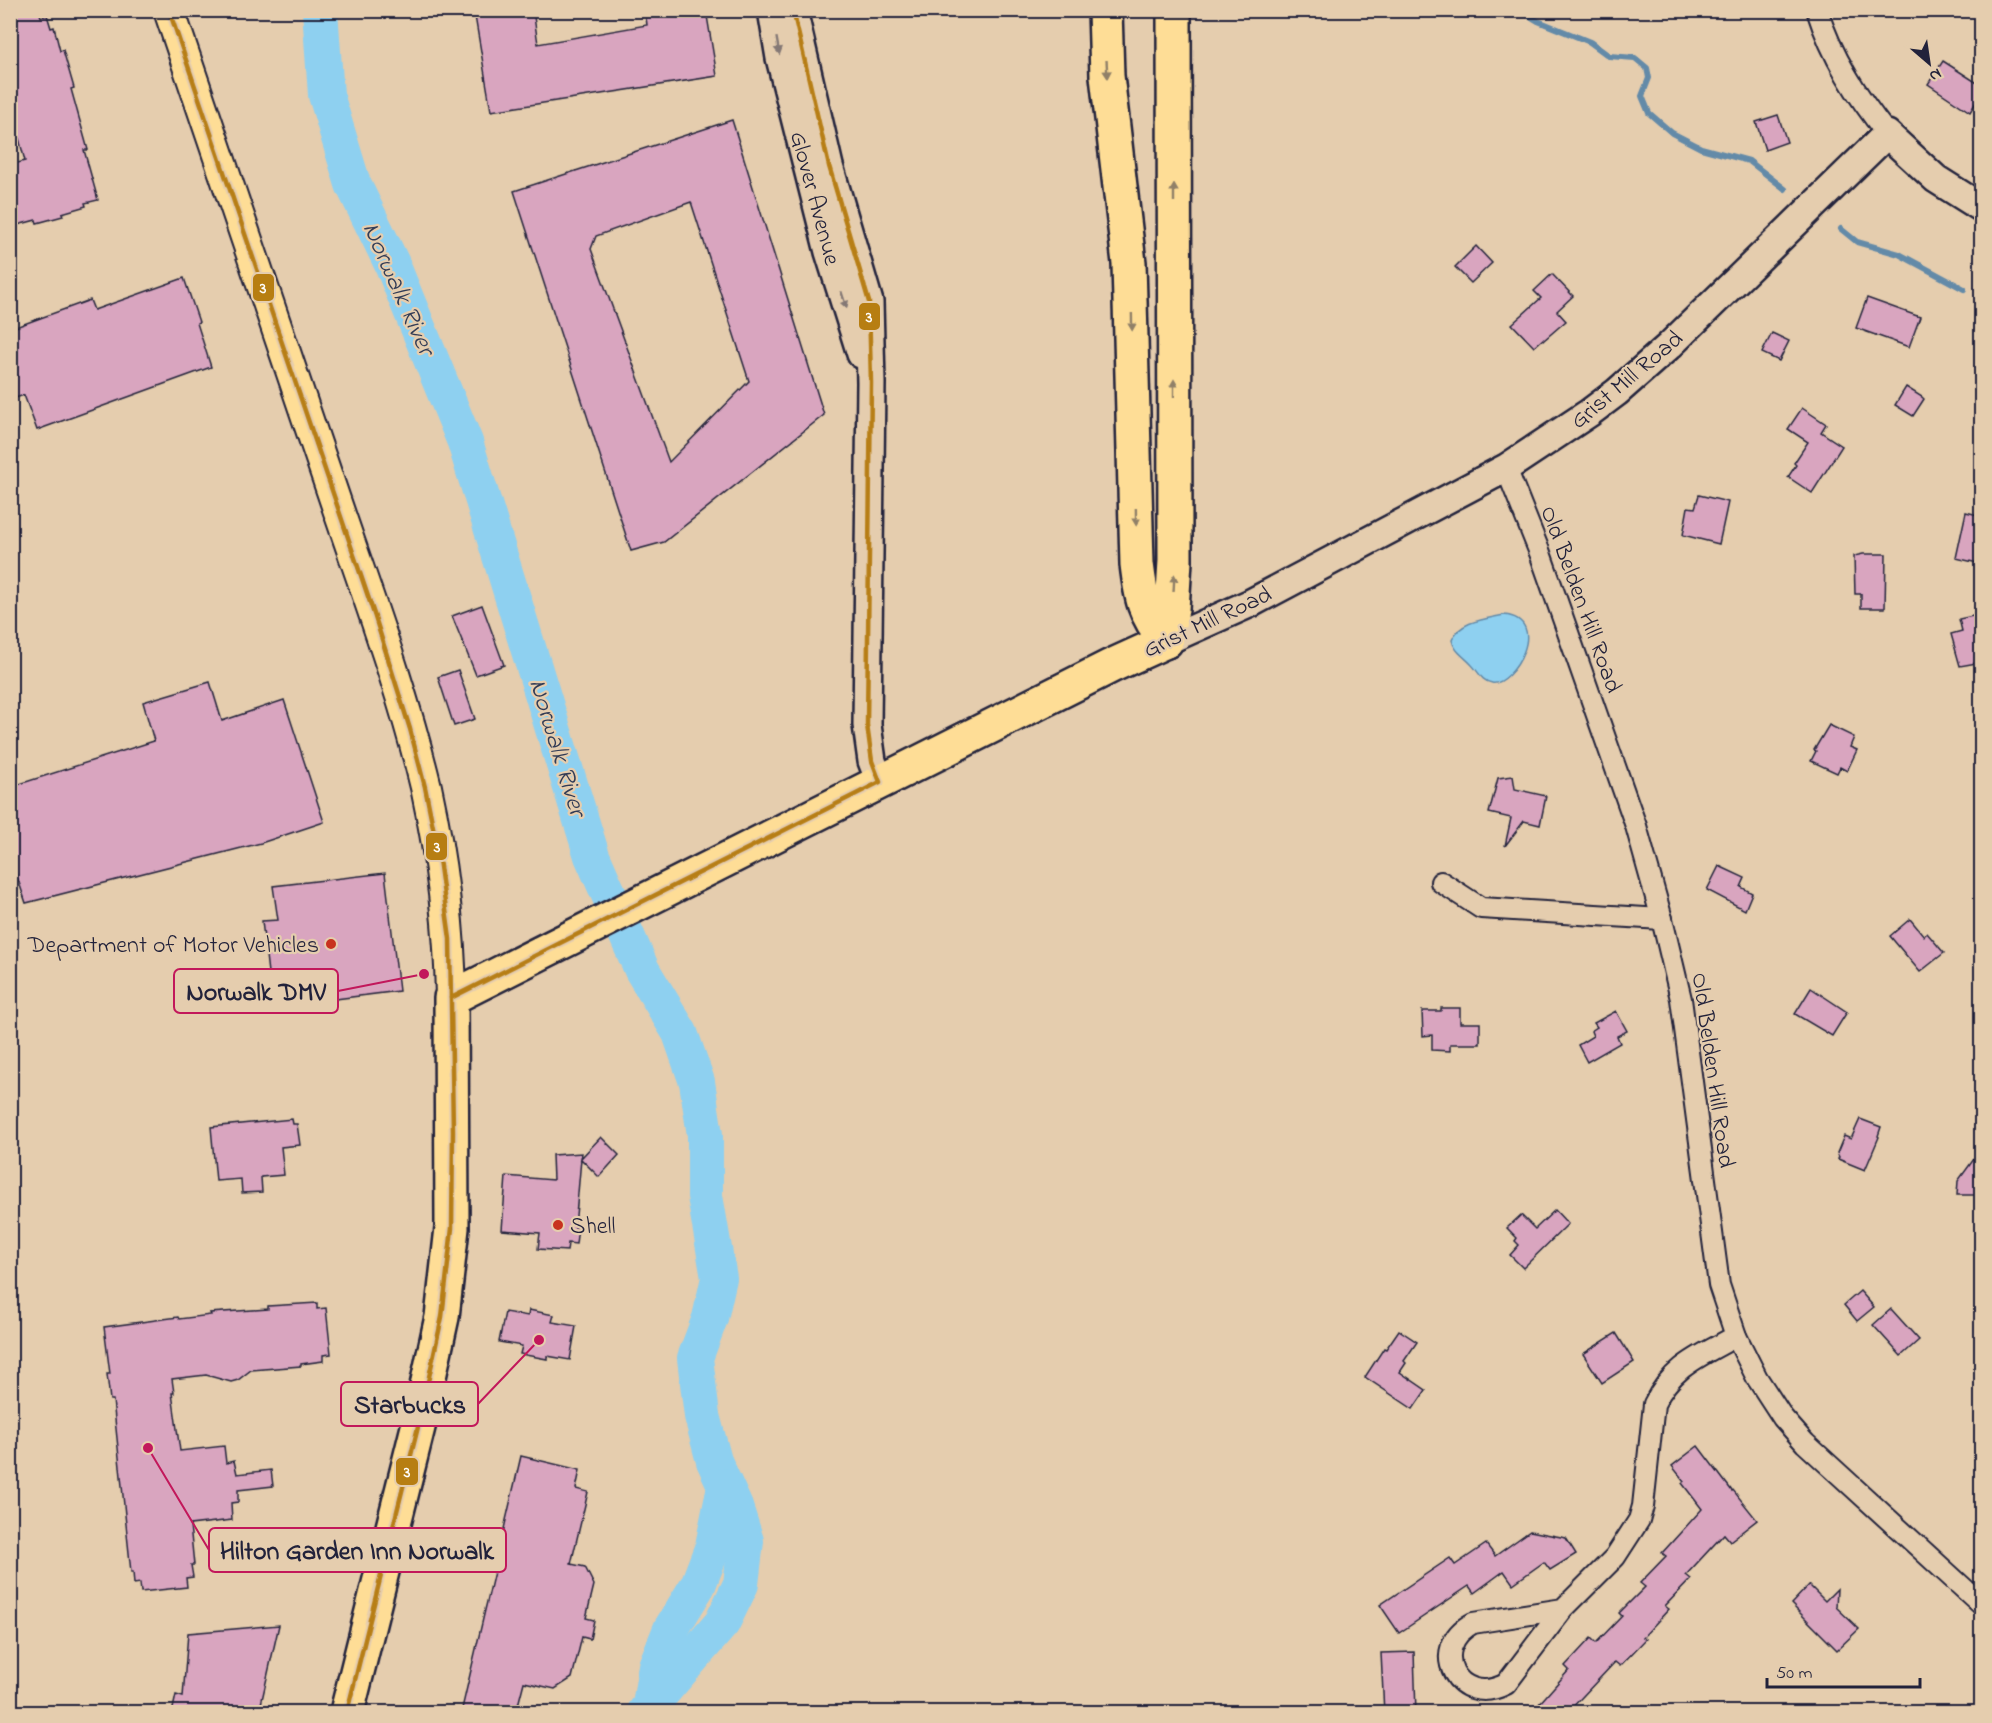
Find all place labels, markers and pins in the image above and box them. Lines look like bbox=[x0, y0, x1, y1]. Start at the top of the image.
place label: Department of Motor Vehicles bbox=[27, 929, 319, 964]
marker: Department of Motor Vehicles bbox=[324, 937, 338, 951]
callout: Norwalk DMV bbox=[174, 969, 338, 1013]
place label: Shell bbox=[570, 1210, 616, 1245]
marker: Shell bbox=[551, 1218, 565, 1232]
callout: Starbucks bbox=[341, 1382, 478, 1426]
callout: Hilton Garden Inn Norwalk bbox=[209, 1528, 506, 1572]

